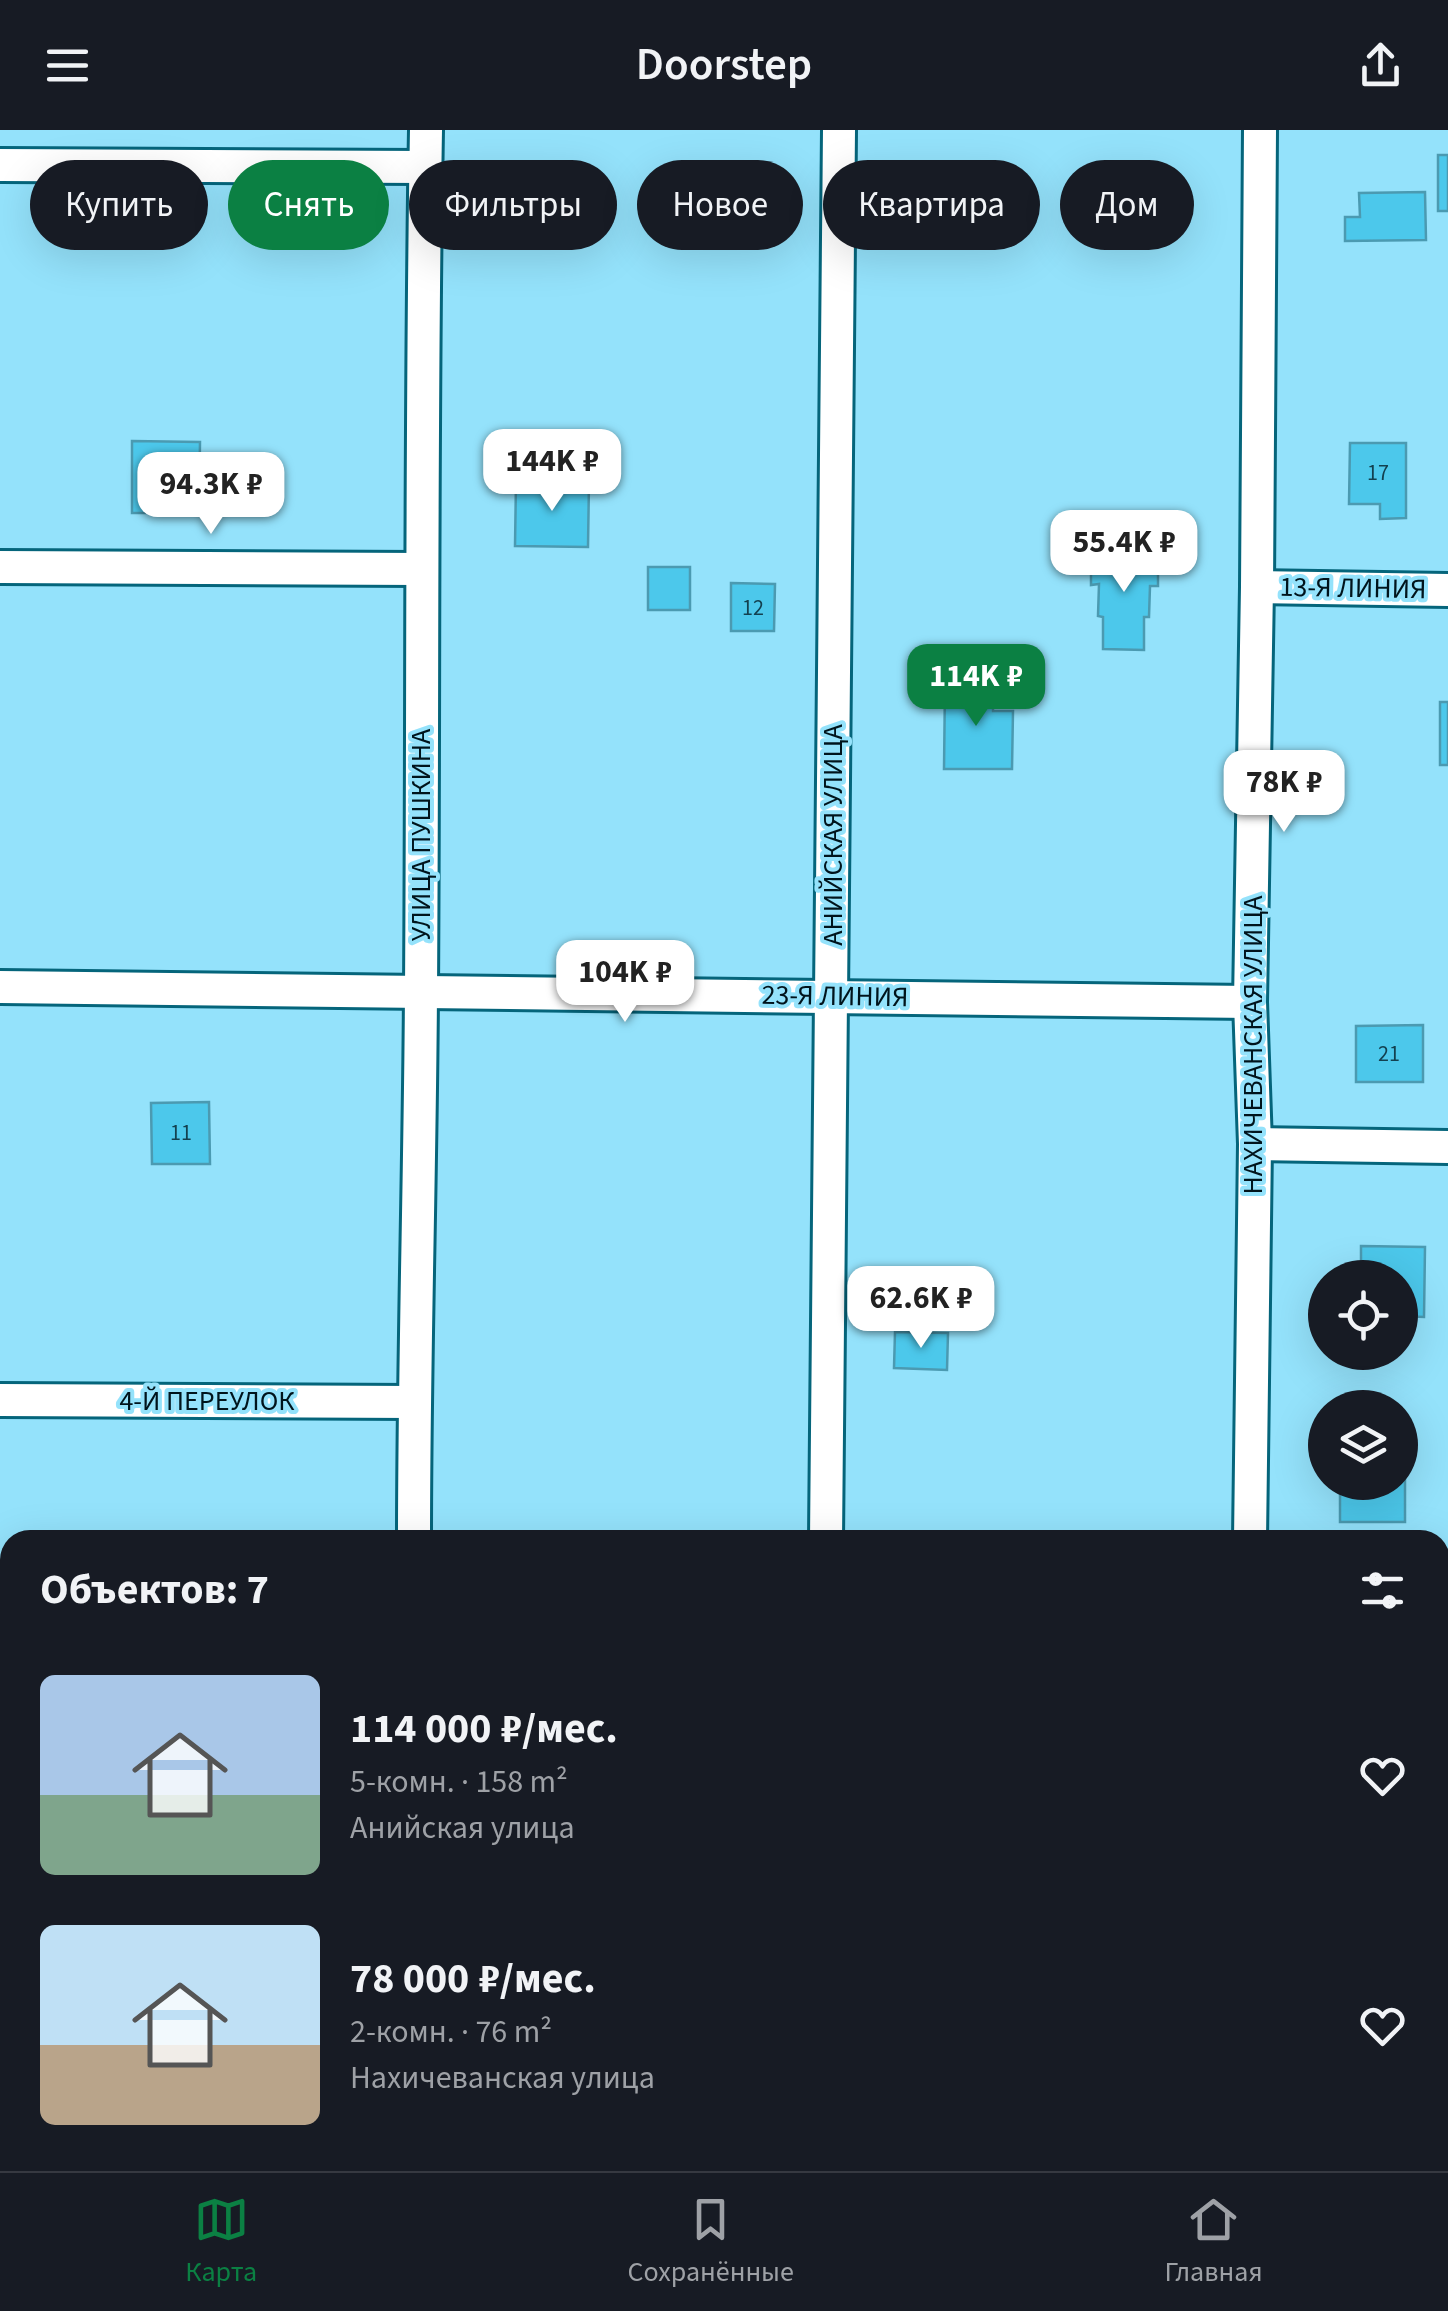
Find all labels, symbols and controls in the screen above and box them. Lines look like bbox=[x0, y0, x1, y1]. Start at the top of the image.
text: Doorstep bbox=[636, 33, 812, 97]
icon: menu bbox=[40, 38, 95, 93]
icon: share bbox=[1353, 38, 1408, 93]
chip: Купить bbox=[30, 160, 208, 250]
chip: Снять bbox=[228, 160, 389, 250]
chip: Фильтры bbox=[409, 160, 617, 250]
chip: Новое bbox=[637, 160, 803, 250]
chip: Квартира bbox=[823, 160, 1040, 250]
chip: Дом bbox=[1060, 160, 1194, 250]
pin: 144K ₽ bbox=[471, 429, 633, 514]
text: 144K ₽ bbox=[505, 438, 599, 484]
pin: 94.3K ₽ bbox=[119, 452, 303, 537]
house number: 17 bbox=[1367, 457, 1389, 489]
text: 94.3K ₽ bbox=[159, 461, 263, 507]
pin: 55.4K ₽ bbox=[1032, 510, 1216, 595]
text: 55.4K ₽ bbox=[1072, 519, 1176, 565]
street label: 13-Я ЛИНИЯ bbox=[1279, 567, 1427, 609]
house number: 12 bbox=[742, 592, 764, 624]
pin: 114K ₽ bbox=[895, 644, 1057, 729]
text: 114K ₽ bbox=[929, 653, 1023, 699]
street label: АНИЙСКАЯ УЛИЦА bbox=[813, 723, 853, 946]
street label: УЛИЦА ПУШКИНА bbox=[401, 728, 441, 941]
pin: 78K ₽ bbox=[1214, 750, 1354, 835]
text: 78K ₽ bbox=[1246, 759, 1322, 805]
street label: НАХИЧЕВАНСКАЯ УЛИЦА bbox=[1233, 895, 1273, 1195]
pin: 104K ₽ bbox=[544, 940, 706, 1025]
text: 104K ₽ bbox=[578, 949, 672, 995]
street label: 23-Я ЛИНИЯ bbox=[761, 975, 909, 1017]
house number: 21 bbox=[1378, 1038, 1400, 1070]
house number: 11 bbox=[170, 1117, 192, 1149]
map controls bbox=[1308, 1260, 1418, 1500]
button: locate bbox=[1308, 1260, 1418, 1370]
pin: 62.6K ₽ bbox=[829, 1266, 1013, 1351]
text: 62.6K ₽ bbox=[869, 1275, 973, 1321]
street label: 4-Й ПЕРЕУЛОК bbox=[119, 1381, 295, 1421]
button: layers bbox=[1308, 1390, 1418, 1500]
text: Объектов: 7 bbox=[40, 1560, 269, 1620]
icon: filters bbox=[1355, 1563, 1410, 1618]
text: 114 000 ₽/мес. bbox=[350, 1699, 618, 1759]
icon: home bbox=[120, 1715, 240, 1835]
icon: heart bbox=[1355, 1748, 1410, 1803]
text: 5-комн. · 158 m² bbox=[350, 1759, 568, 1805]
text: Анийская улица bbox=[350, 1805, 575, 1851]
text: 78 000 ₽/мес. bbox=[350, 1949, 596, 2009]
icon: home bbox=[120, 1965, 240, 2085]
icon: heart bbox=[1355, 1998, 1410, 2053]
text: 2-комн. · 76 m² bbox=[350, 2009, 552, 2055]
text: Нахичеванская улица bbox=[350, 2055, 655, 2101]
tab: Карта bbox=[185, 2192, 257, 2292]
tab: Сохранённые bbox=[628, 2192, 794, 2292]
tab: Главная bbox=[1164, 2192, 1263, 2292]

